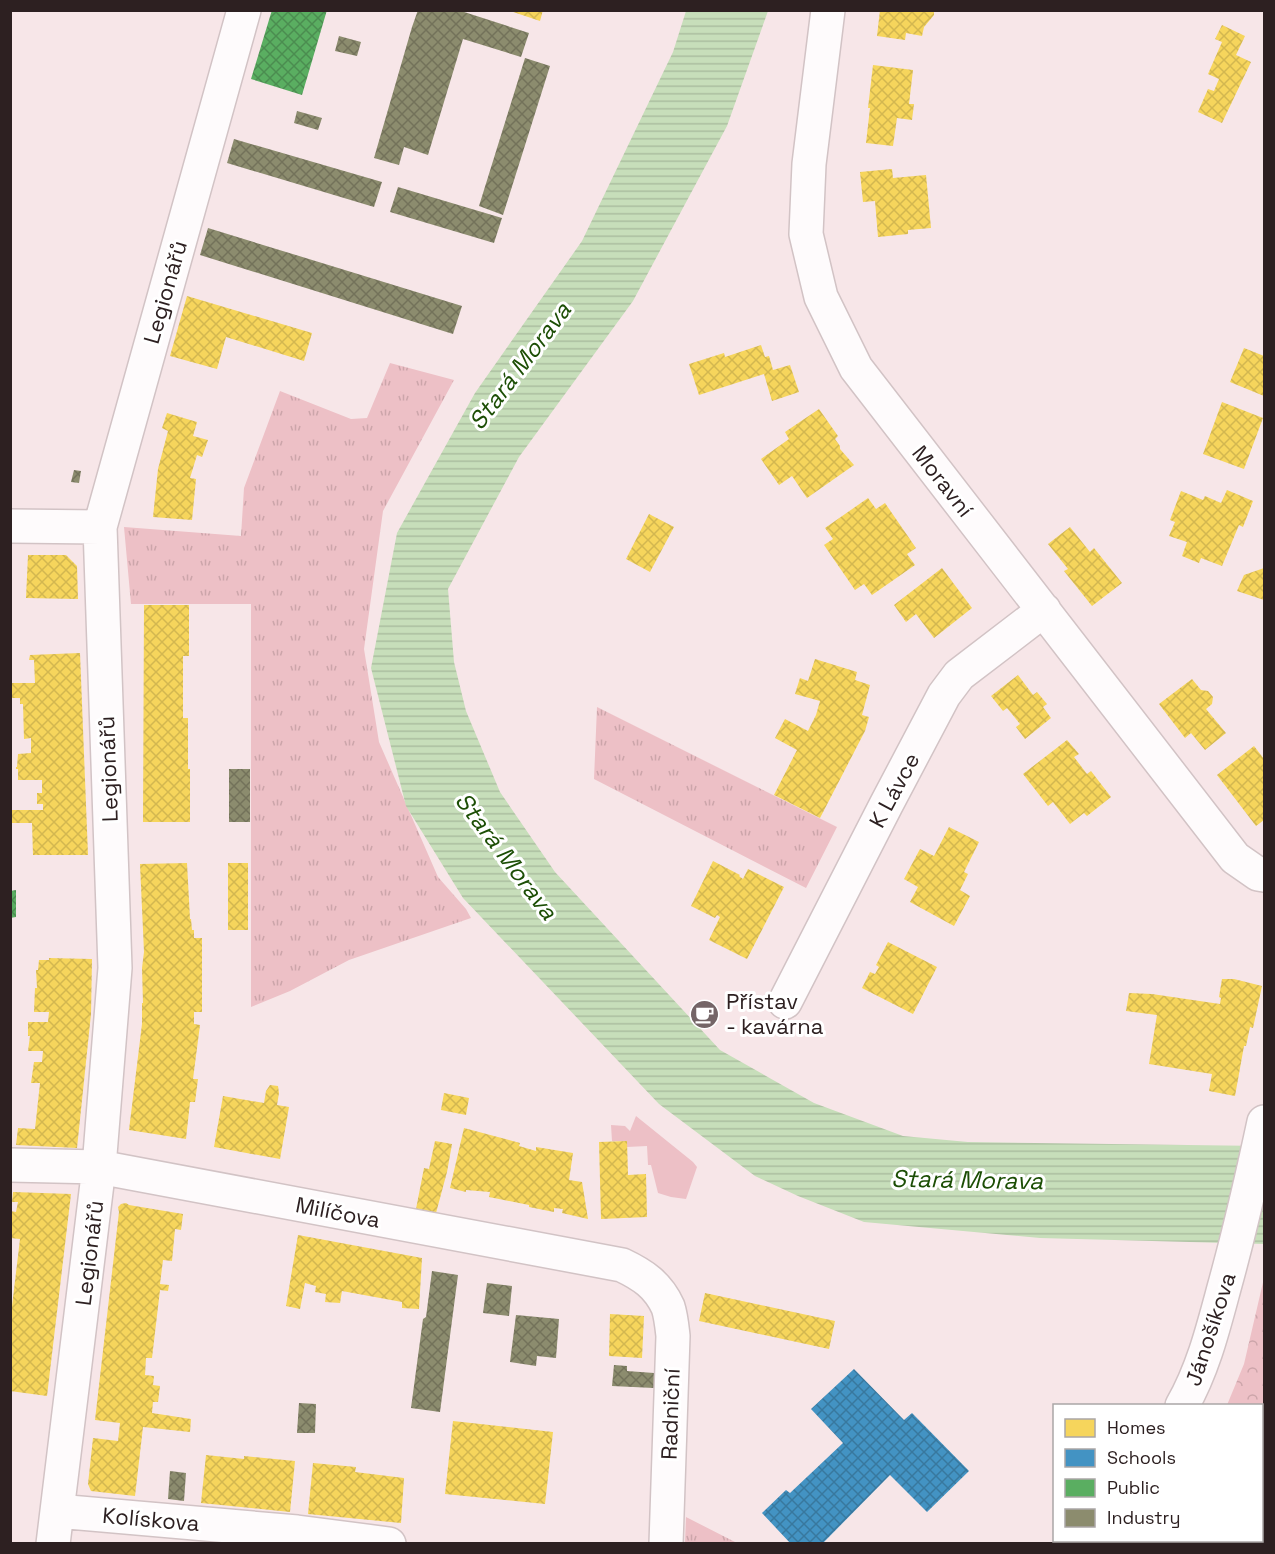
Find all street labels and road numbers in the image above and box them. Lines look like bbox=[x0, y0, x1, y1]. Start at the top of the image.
street label: Legionářů bbox=[137, 237, 193, 347]
street label: Moravní bbox=[906, 440, 980, 523]
street label: Legionářů bbox=[92, 716, 124, 822]
street label: K Lávce bbox=[863, 748, 925, 832]
street label: Milíčova bbox=[293, 1190, 383, 1234]
street label: Legionářů bbox=[69, 1199, 109, 1307]
street label: Jánošíkova bbox=[1178, 1268, 1242, 1389]
street label: Radniční bbox=[654, 1367, 686, 1460]
street label: Kolískova bbox=[101, 1501, 201, 1537]

